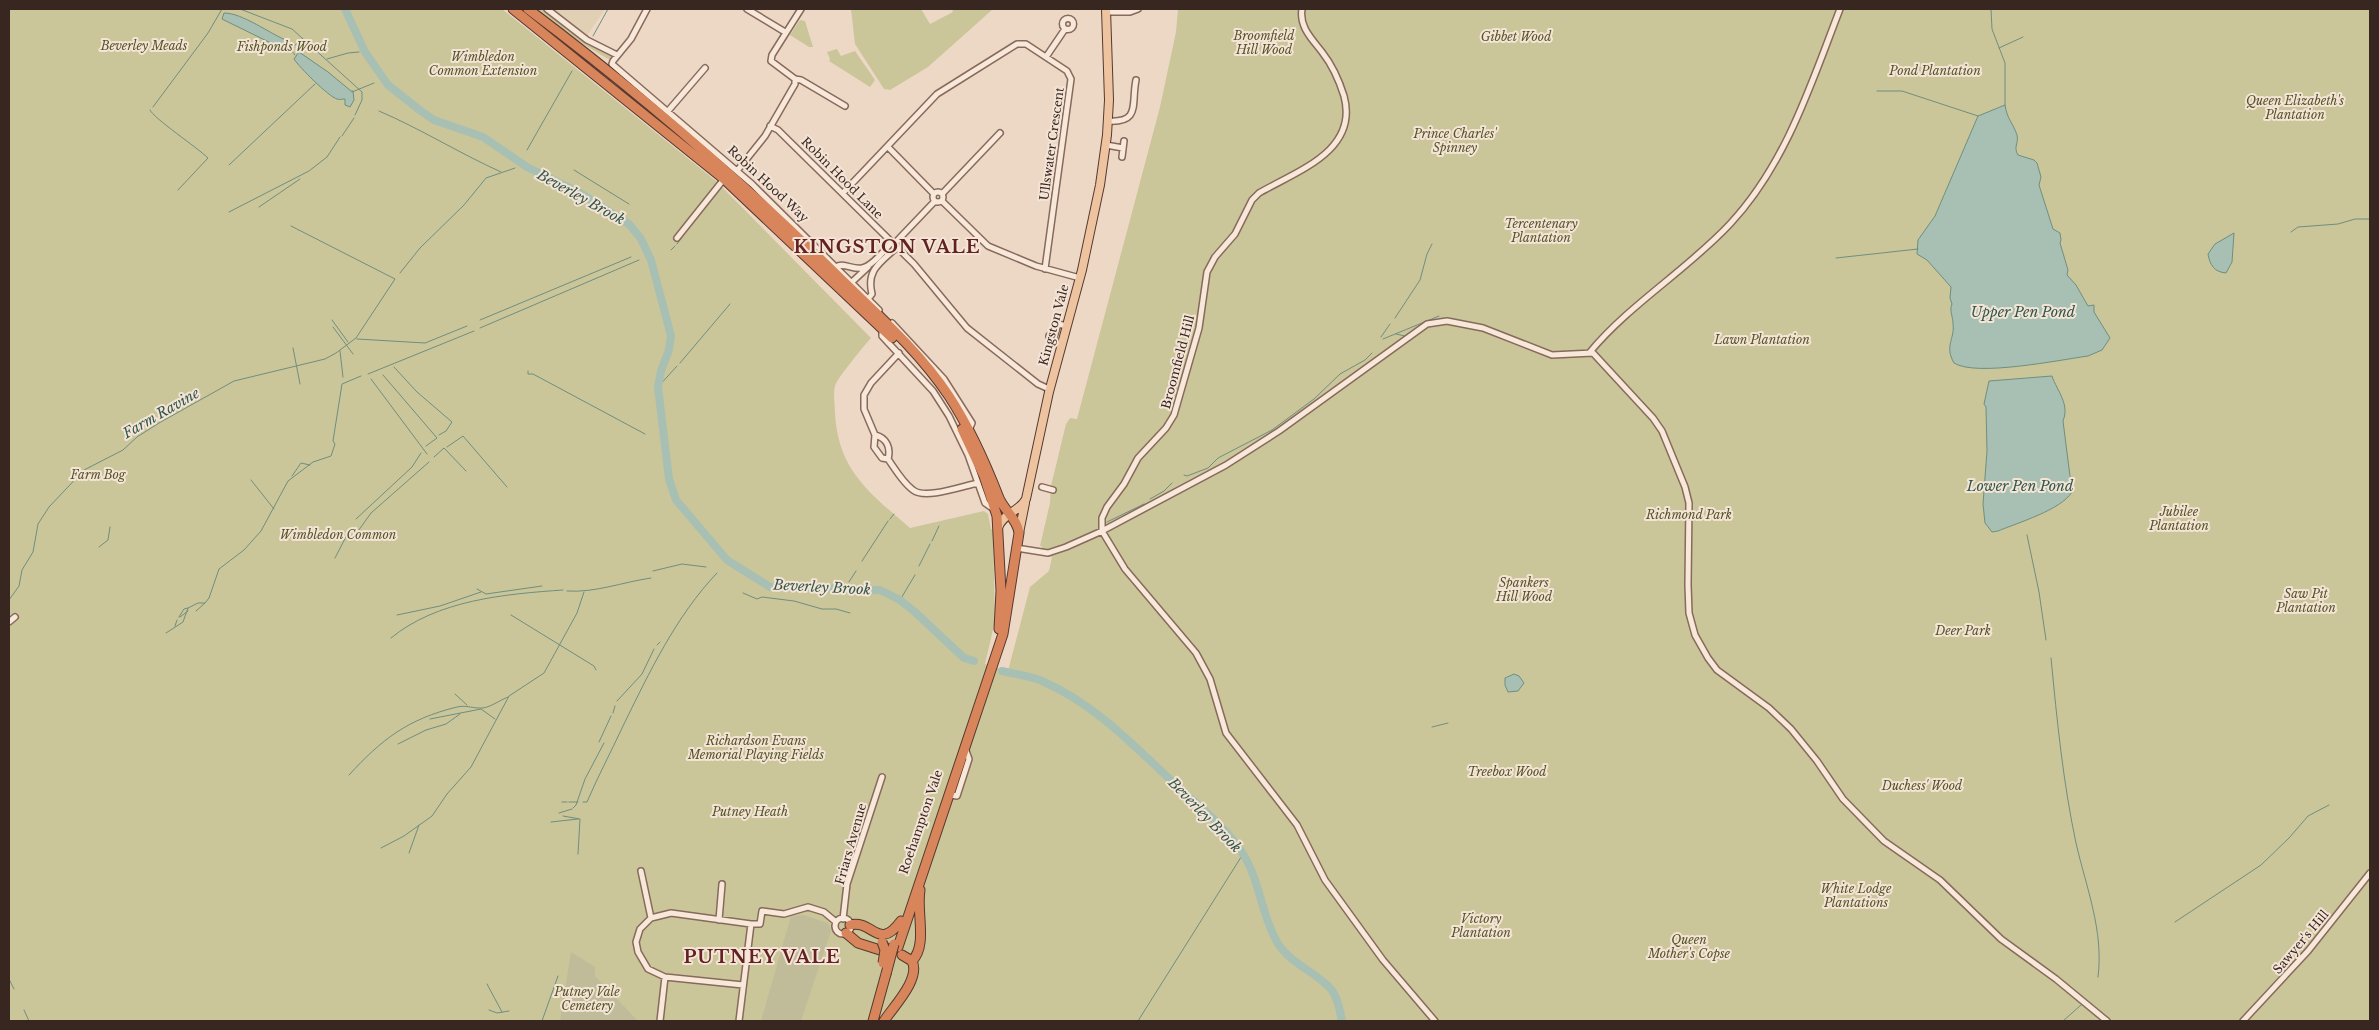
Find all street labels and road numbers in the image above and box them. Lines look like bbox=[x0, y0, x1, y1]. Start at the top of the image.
street label: Ullswater Crescent bbox=[1036, 86, 1067, 202]
street label: Robin Hood Lane bbox=[798, 134, 886, 222]
street label: Robin Hood Way bbox=[725, 142, 812, 225]
street label: Kingston Vale bbox=[1035, 282, 1072, 367]
street label: Broomfield Hill bbox=[1158, 313, 1197, 410]
street label: Roehampton Vale bbox=[896, 768, 945, 876]
street label: Friars Avenue bbox=[832, 801, 869, 886]
street label: Sawyer's Hill bbox=[2270, 907, 2332, 977]

